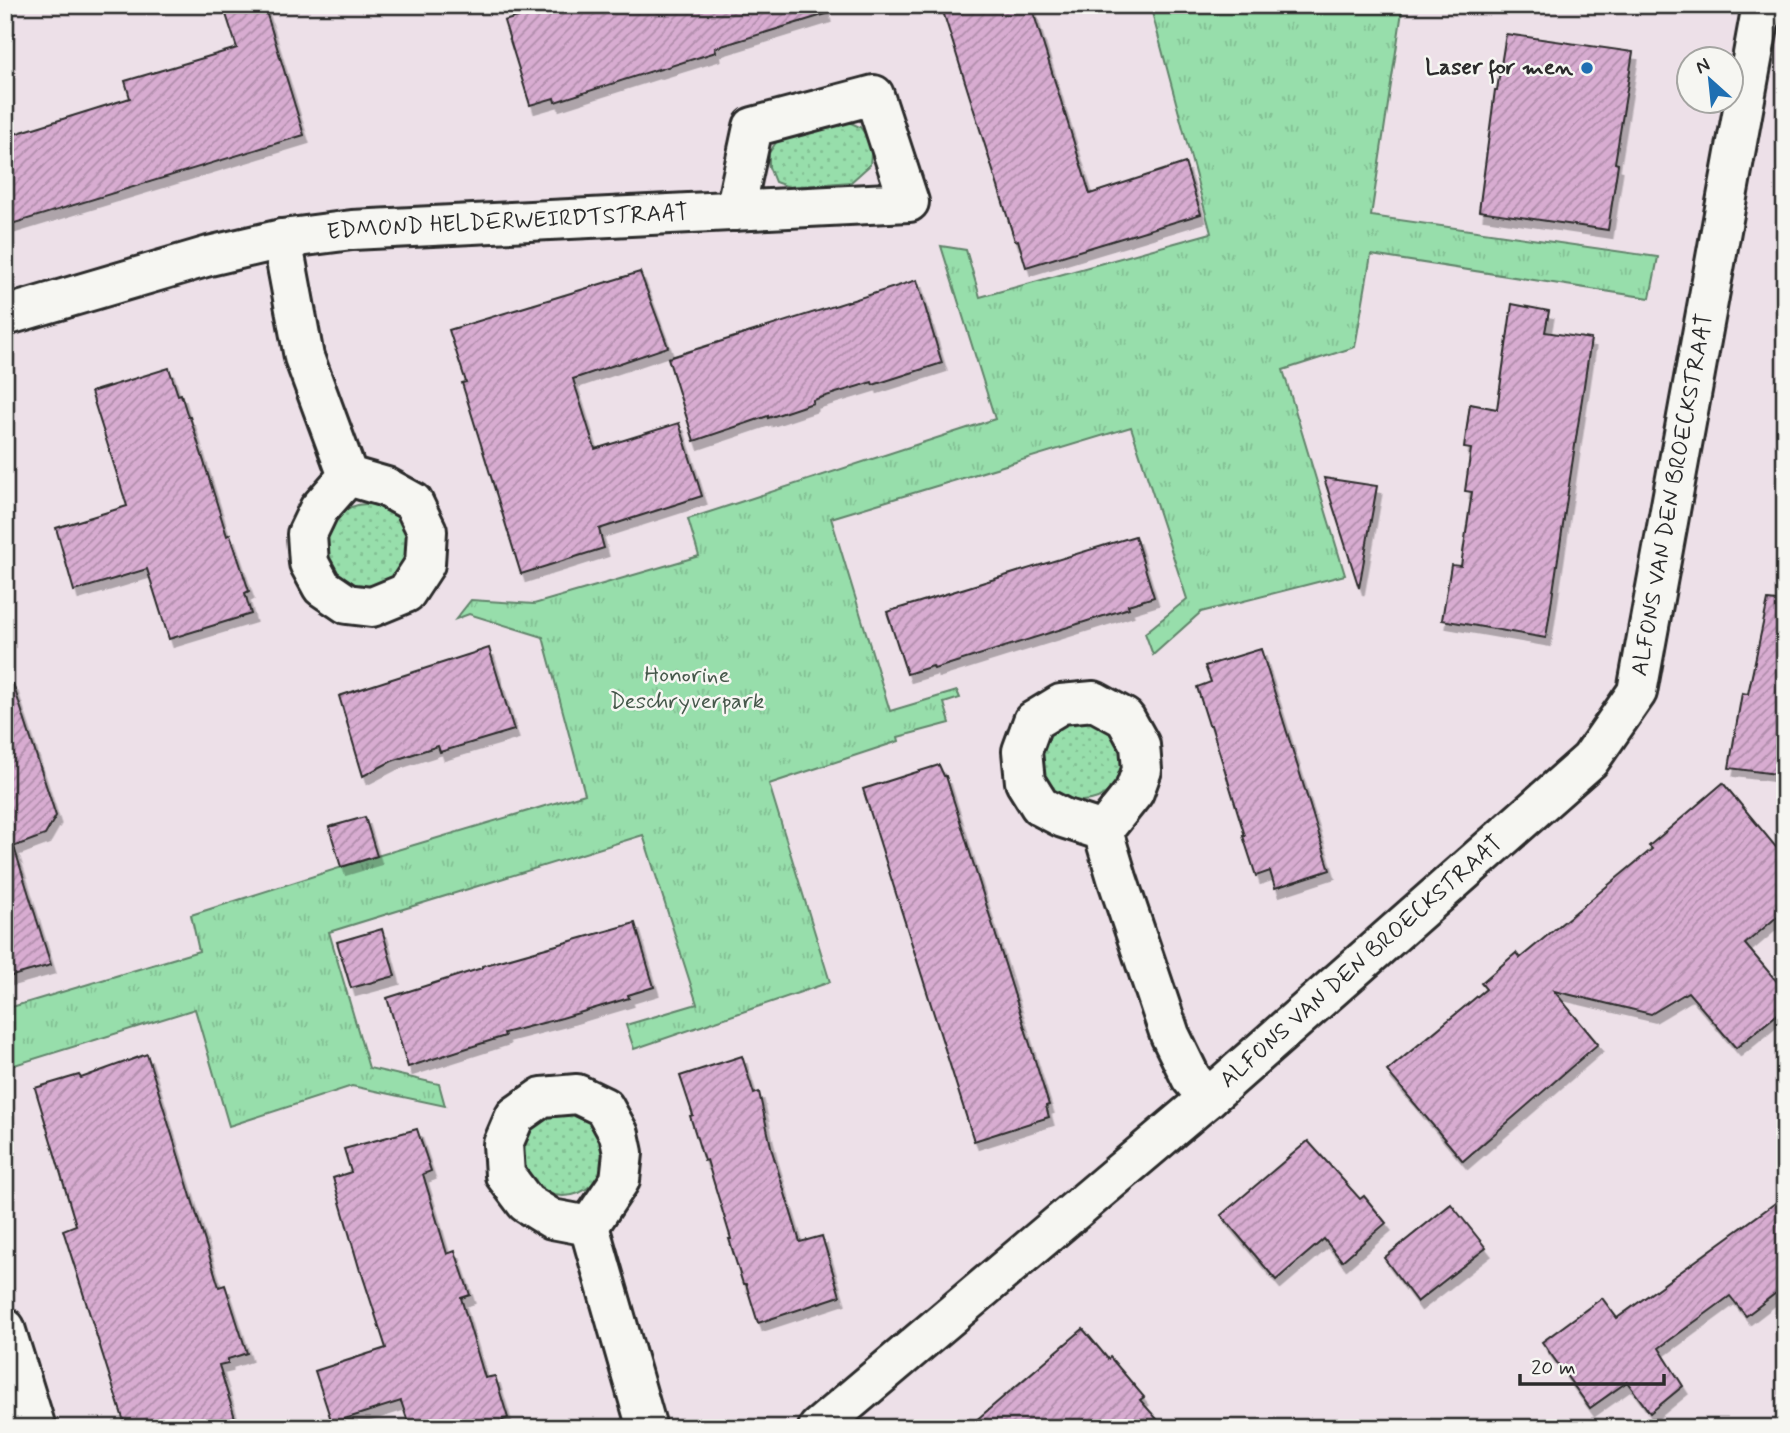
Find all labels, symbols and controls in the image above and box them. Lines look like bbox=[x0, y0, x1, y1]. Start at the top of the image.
north arrow bbox=[1674, 46, 1744, 116]
text: N bbox=[1692, 52, 1714, 80]
place label: Laser for men bbox=[1425, 53, 1574, 84]
marker: Laser for men bbox=[1579, 60, 1595, 76]
street label: EDMOND HELDERWEIRDTSTRAAT bbox=[325, 198, 689, 248]
street label: ALFONS VAN DEN BROECKSTRAAT bbox=[1625, 311, 1721, 679]
park label: Honorine Deschryverpark bbox=[610, 661, 764, 717]
street label: ALFONS VAN DEN BROECKSTRAAT bbox=[1214, 829, 1509, 1095]
scale bar bbox=[1520, 1342, 1664, 1386]
text: 20 m bbox=[1531, 1354, 1576, 1382]

